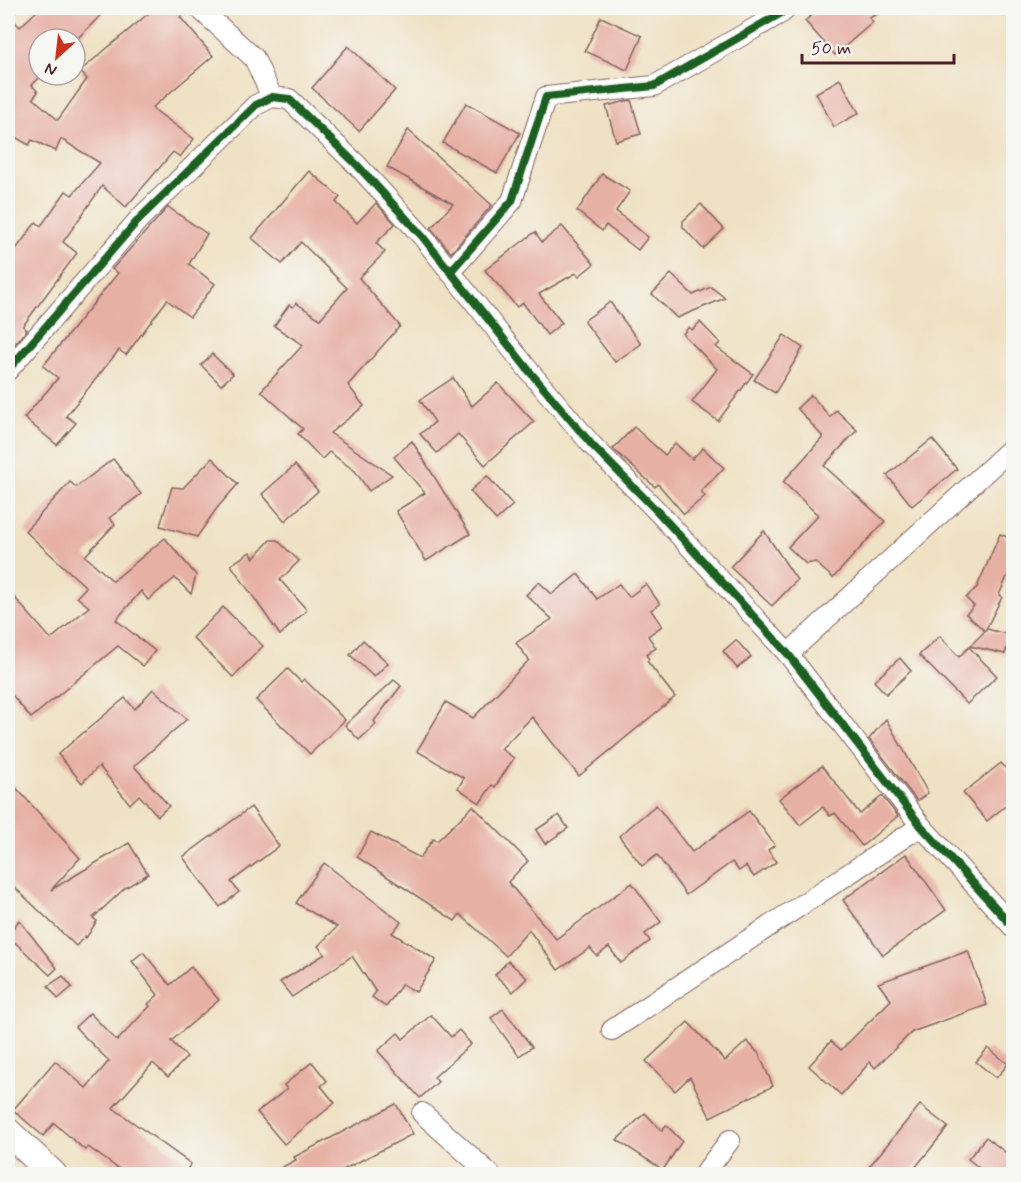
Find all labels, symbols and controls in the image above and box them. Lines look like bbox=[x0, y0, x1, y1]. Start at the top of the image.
north arrow bbox=[27, 27, 87, 87]
scale bar bbox=[802, 27, 954, 65]
text: 50 m bbox=[811, 37, 851, 61]
text: N bbox=[41, 57, 60, 81]

